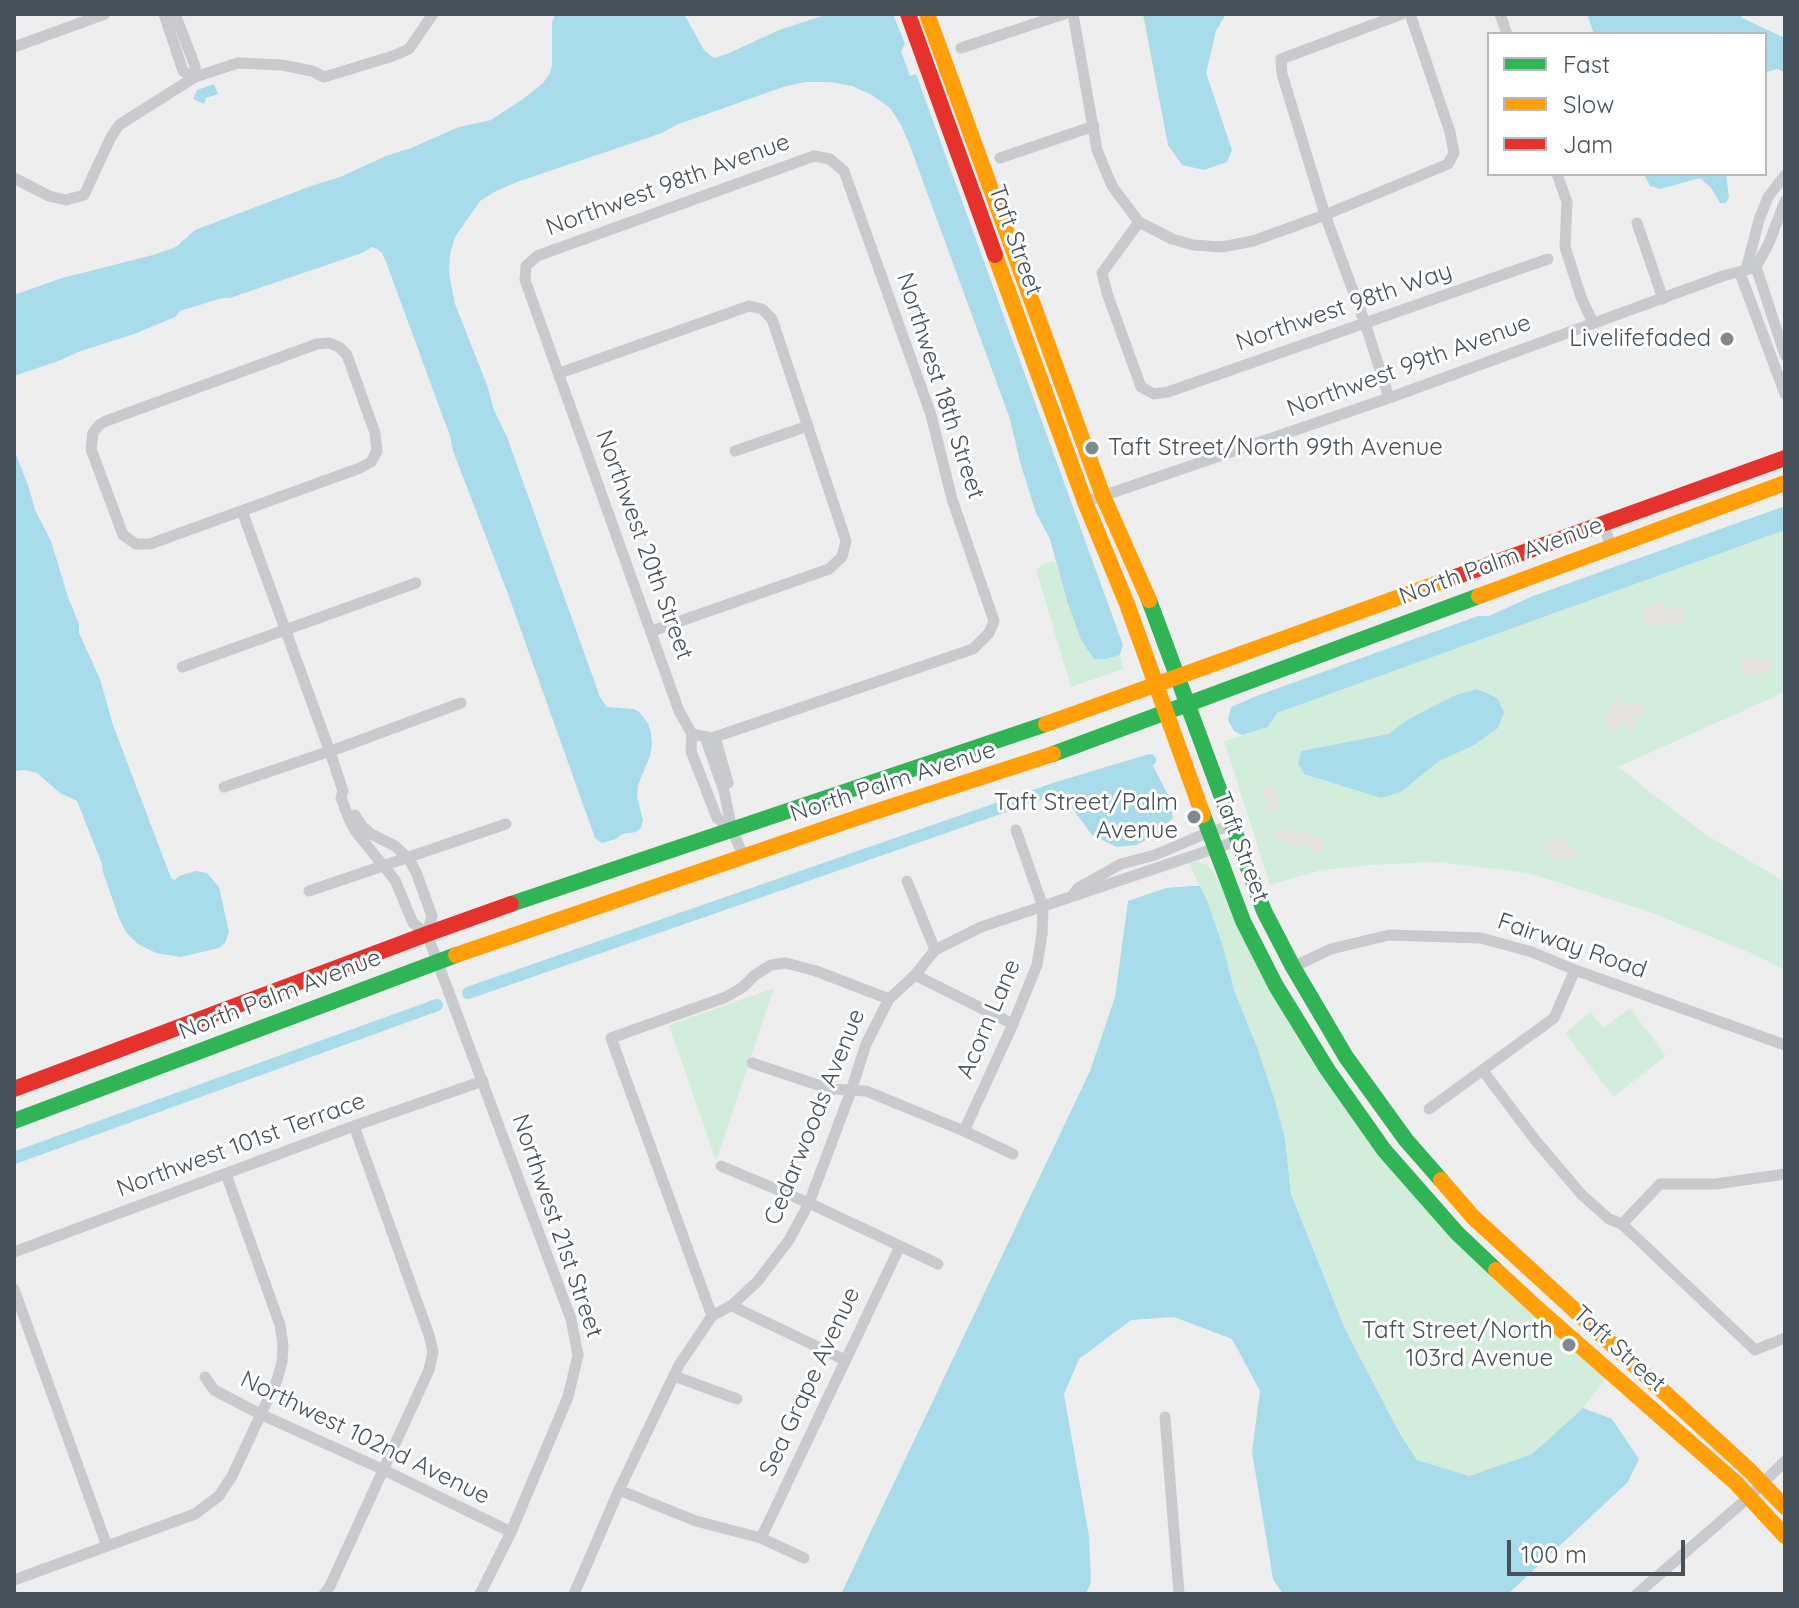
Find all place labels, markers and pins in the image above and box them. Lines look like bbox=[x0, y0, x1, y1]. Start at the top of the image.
place label: Livelifefaded bbox=[1569, 325, 1711, 353]
marker: Livelifefaded bbox=[1718, 330, 1736, 348]
place label: Taft Street/North 99th Avenue bbox=[1108, 434, 1443, 462]
marker: Taft Street/North 99th Avenue bbox=[1083, 439, 1101, 457]
place label: Taft Street/Palm Avenue bbox=[994, 789, 1178, 845]
marker: Taft Street/Palm Avenue bbox=[1185, 808, 1203, 826]
place label: Taft Street/North 103rd Avenue bbox=[1362, 1317, 1553, 1373]
marker: Taft Street/North 103rd Avenue bbox=[1560, 1336, 1578, 1354]

